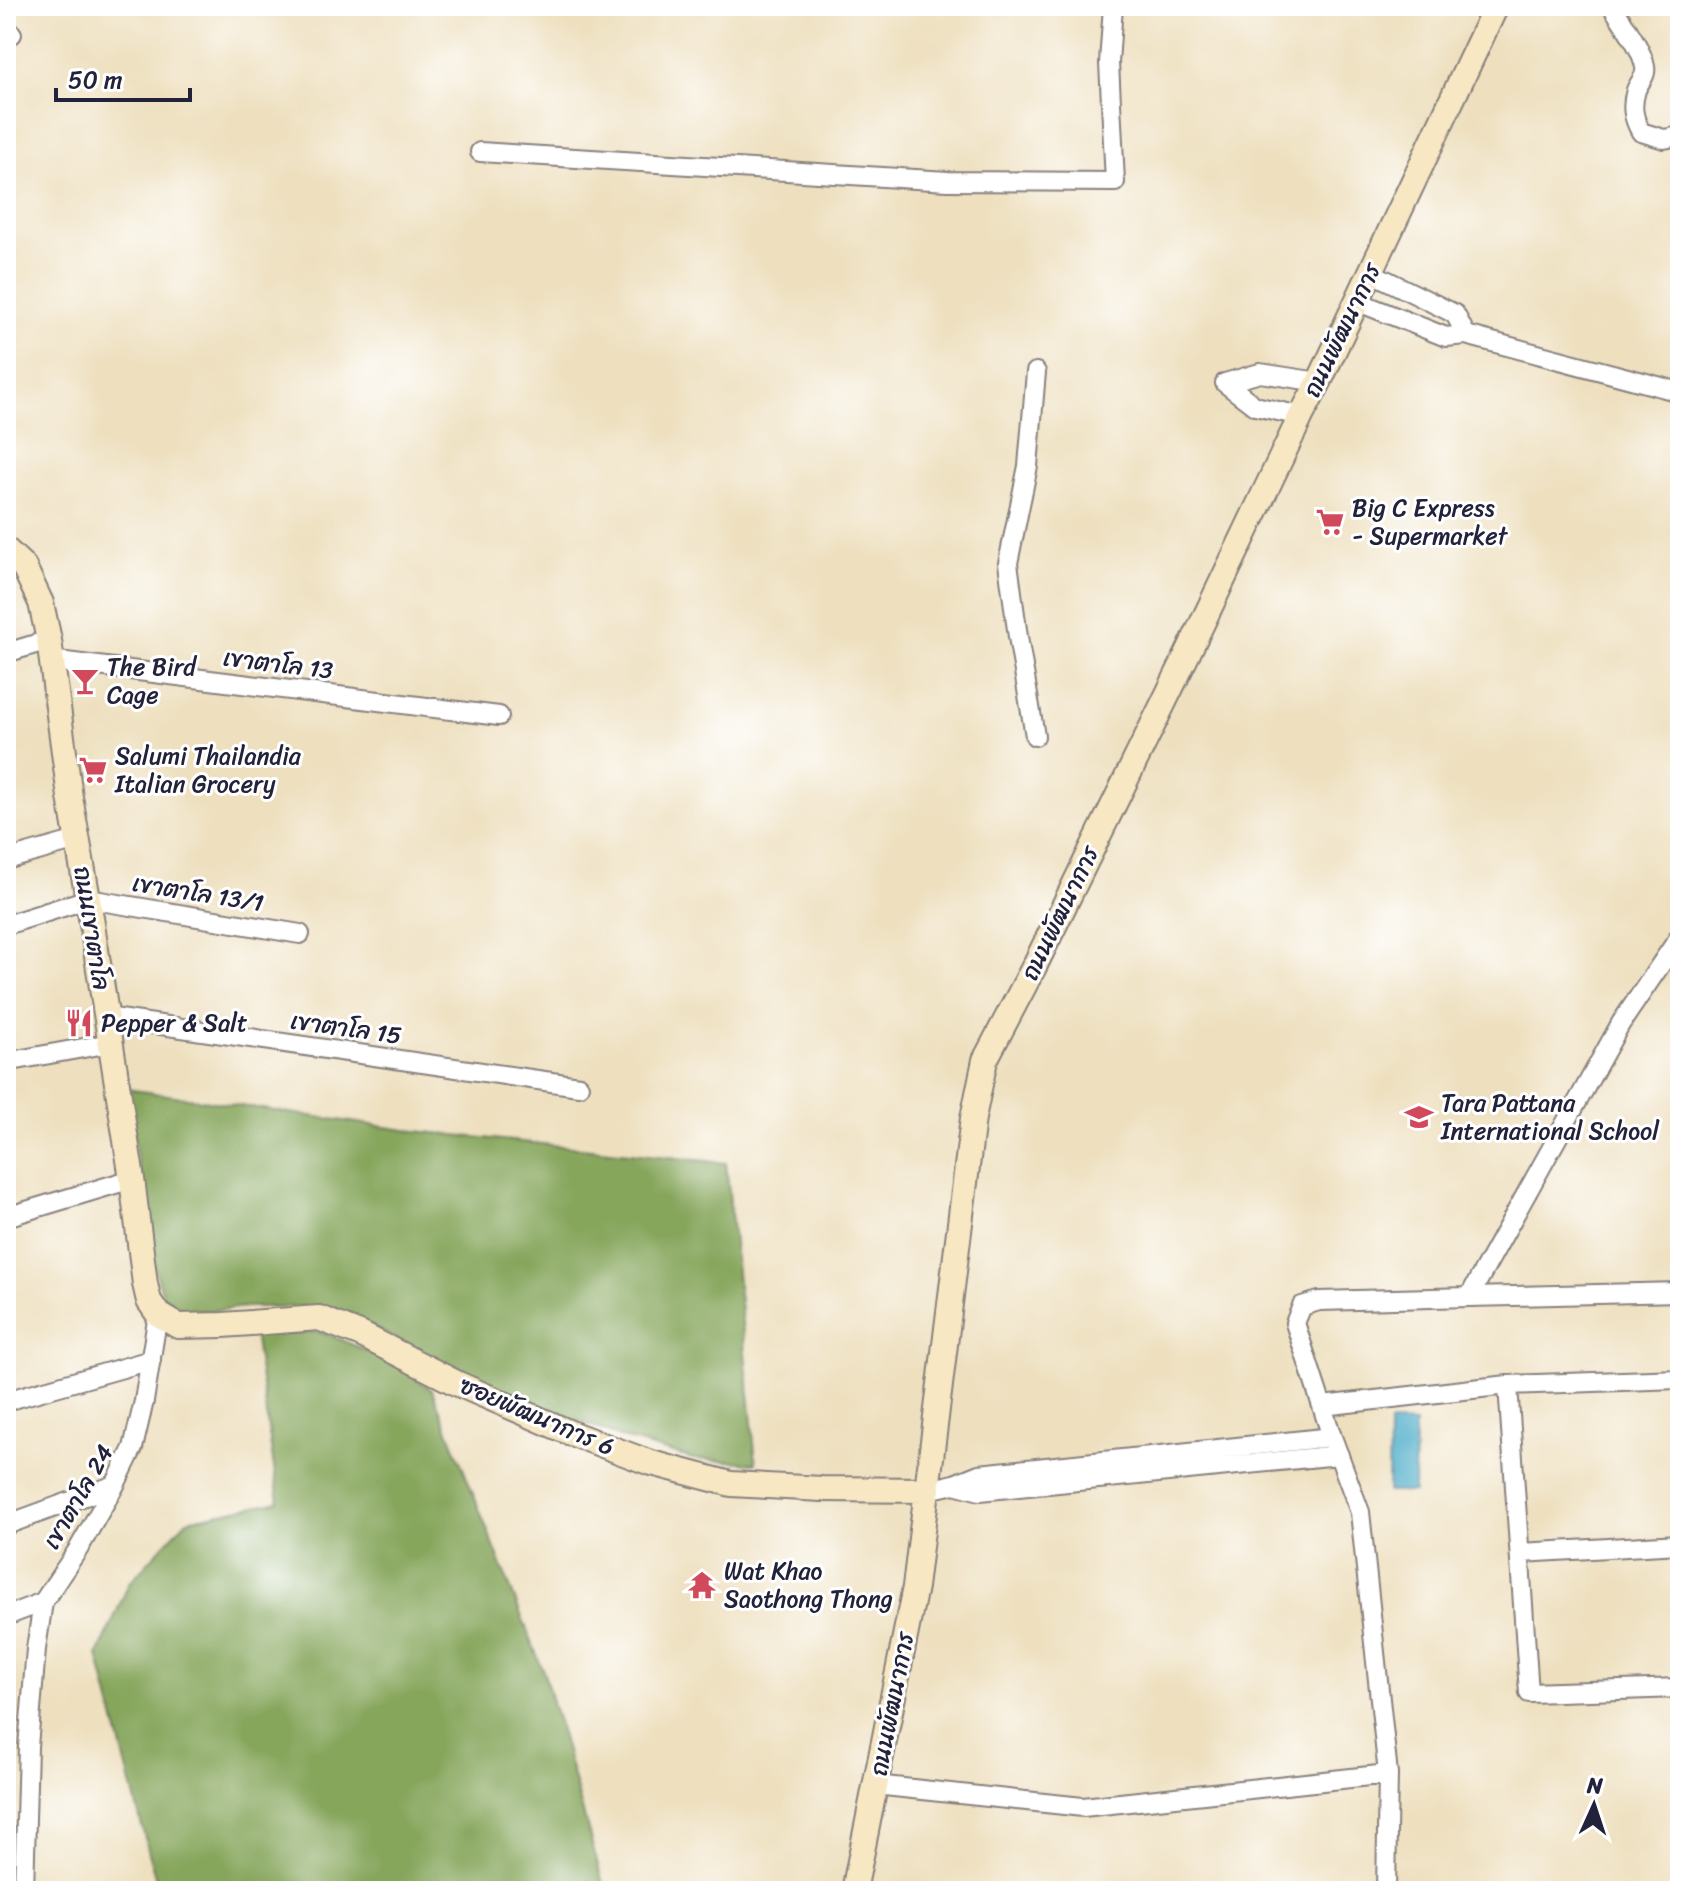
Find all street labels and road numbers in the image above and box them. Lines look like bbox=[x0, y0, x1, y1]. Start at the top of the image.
street label: ถนนพัฒนาการ bbox=[1291, 254, 1393, 405]
street label: เขาตาโล 13 bbox=[221, 636, 335, 692]
street label: ถนนพัฒนาการ bbox=[1009, 837, 1111, 988]
street label: เขาตาโล 13/1 bbox=[129, 862, 267, 924]
street label: ถนนเขาตาโล bbox=[61, 863, 123, 993]
street label: เขาตาโล 15 bbox=[288, 999, 404, 1057]
street label: ซอยพัฒนาการ 6 bbox=[453, 1364, 621, 1468]
street label: เขาตาโล 24 bbox=[31, 1436, 125, 1558]
street label: ถนนพัฒนาการ bbox=[857, 1627, 927, 1780]

